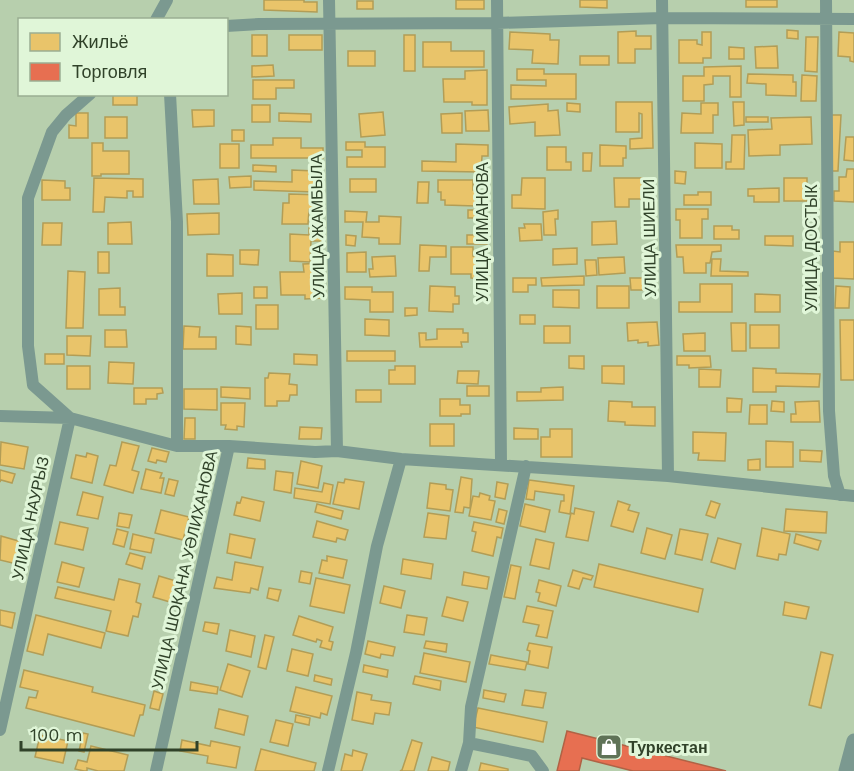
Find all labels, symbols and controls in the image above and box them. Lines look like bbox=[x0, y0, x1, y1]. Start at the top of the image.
legend bbox=[18, 18, 228, 96]
text: Жильё bbox=[72, 31, 129, 52]
text: Торговля bbox=[72, 61, 147, 82]
street label: УЛИЦА ЖАМБЫЛА bbox=[307, 153, 328, 298]
street label: УЛИЦА ИМАНОВА bbox=[473, 162, 492, 302]
street label: УЛИЦА ШИЕЛИ bbox=[639, 179, 660, 297]
street label: УЛИЦА ДОСТЫК bbox=[802, 184, 821, 312]
street label: УЛИЦА ШОҚАНА УӘЛИХАНОВА bbox=[148, 448, 221, 691]
street label: УЛИЦА НАУРЫЗ bbox=[8, 455, 53, 582]
scale bar bbox=[21, 714, 196, 752]
text: 100 m bbox=[30, 724, 83, 745]
shop icon: Туркестан bbox=[594, 732, 624, 762]
place label: Туркестан bbox=[628, 738, 708, 757]

